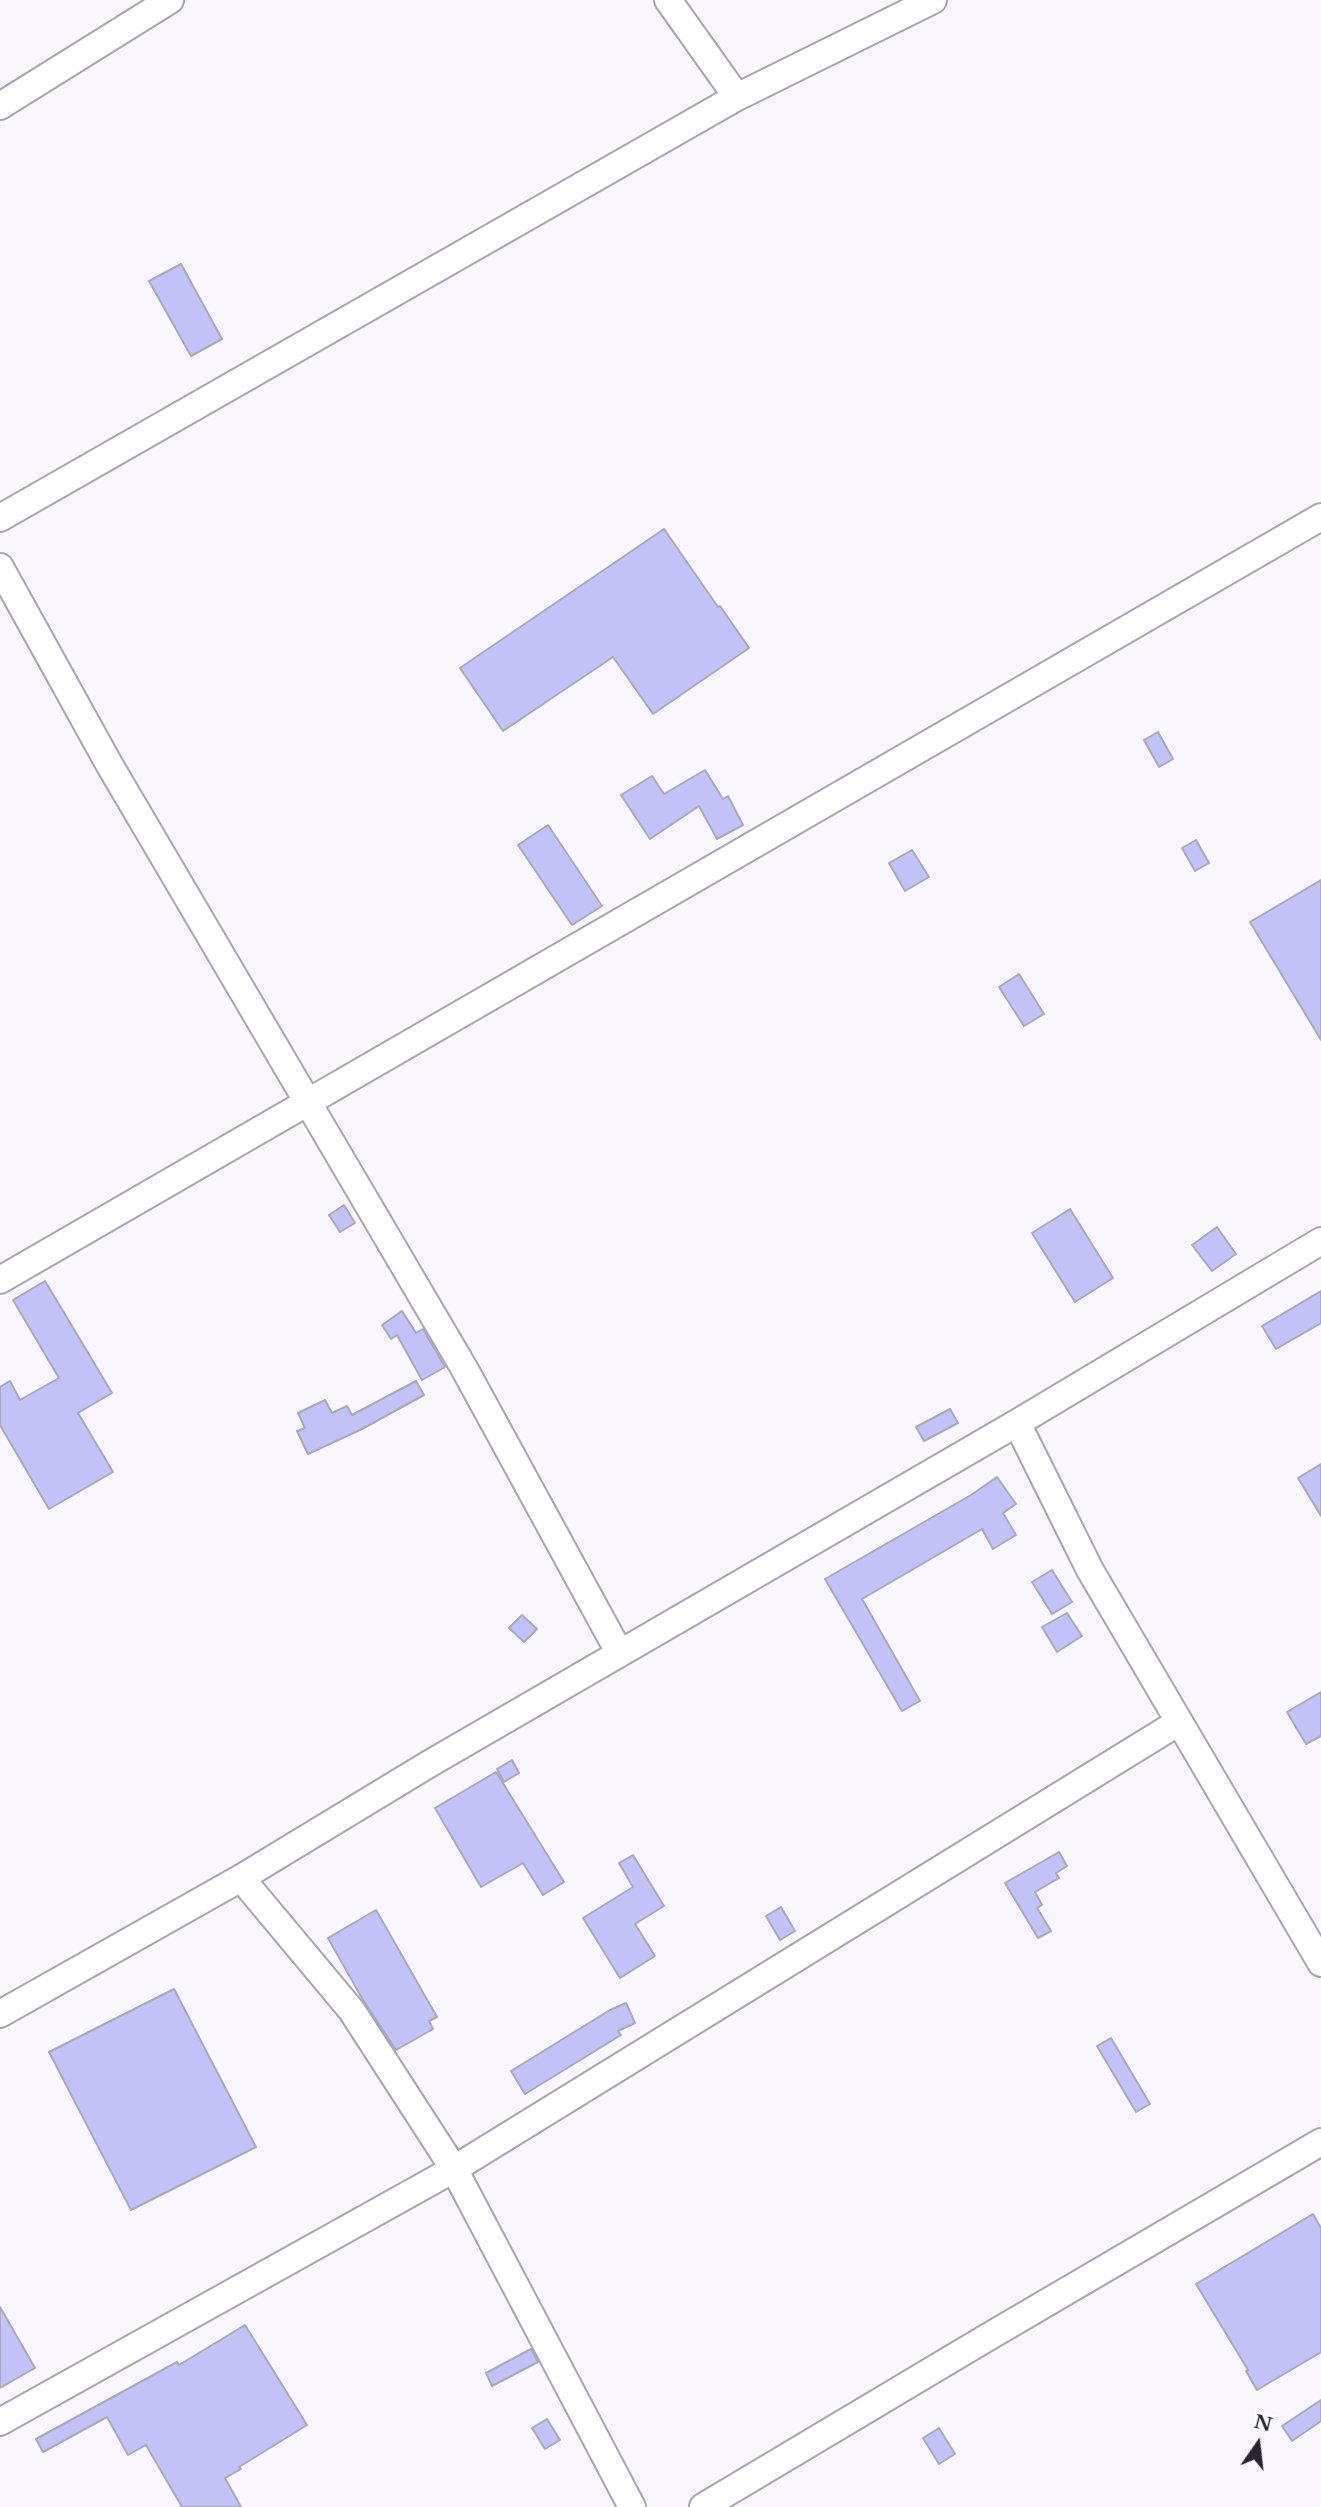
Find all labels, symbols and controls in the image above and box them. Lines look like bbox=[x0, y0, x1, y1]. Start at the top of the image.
north arrow bbox=[1223, 2409, 1293, 2479]
text: N bbox=[1252, 2410, 1275, 2436]

